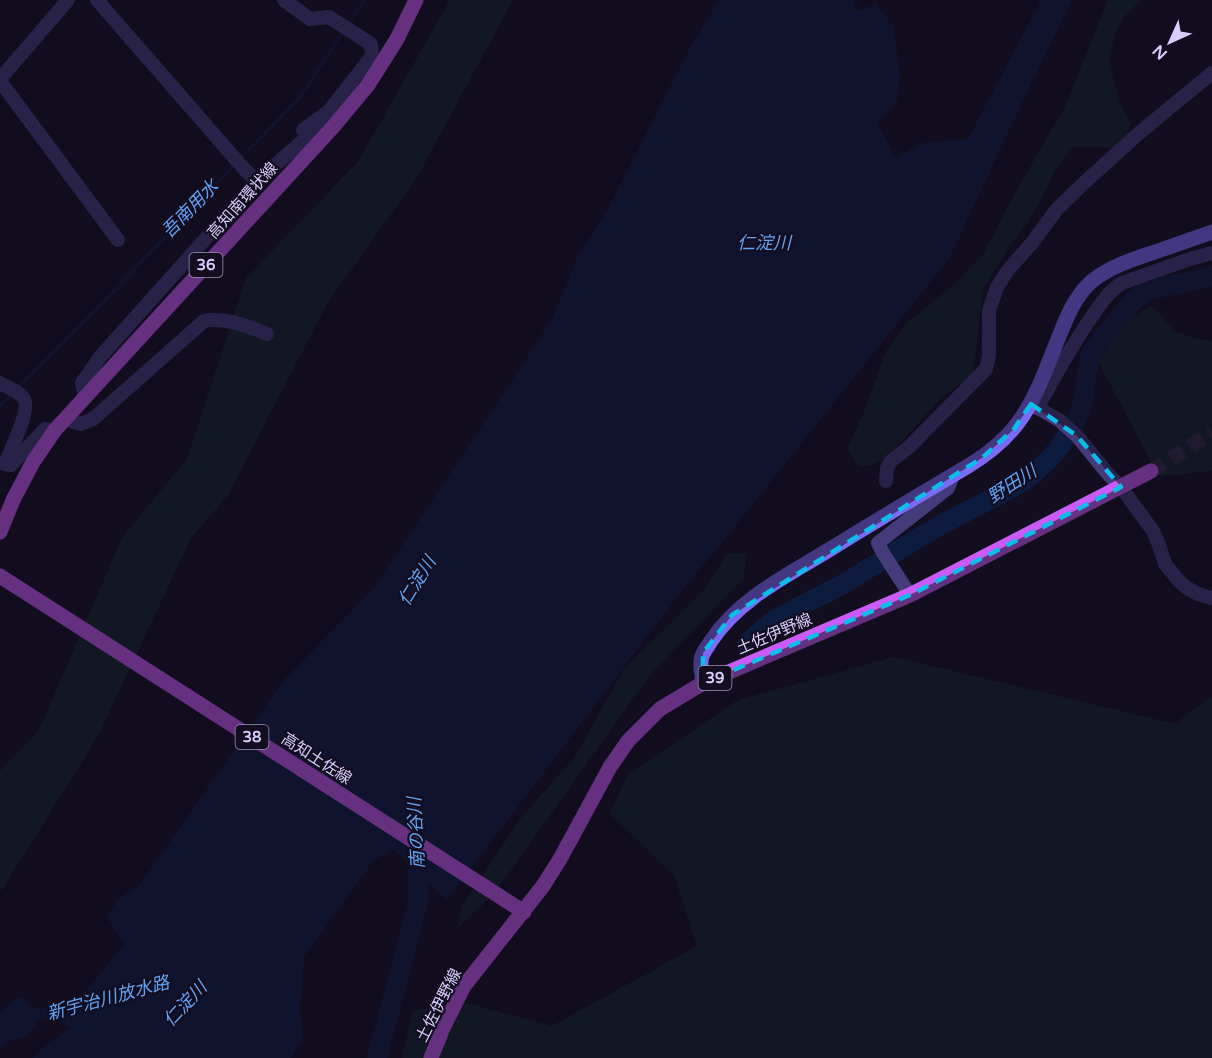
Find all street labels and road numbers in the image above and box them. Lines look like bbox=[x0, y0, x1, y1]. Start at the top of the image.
street label: 高知南環状線 bbox=[203, 158, 282, 243]
road number: 36 bbox=[190, 253, 222, 277]
street label: 土佐伊野線 bbox=[734, 609, 815, 659]
road number: 39 bbox=[698, 666, 732, 690]
road number: 38 bbox=[236, 725, 268, 749]
street label: 高知土佐線 bbox=[277, 729, 355, 789]
street label: 土佐伊野線 bbox=[412, 965, 466, 1046]

